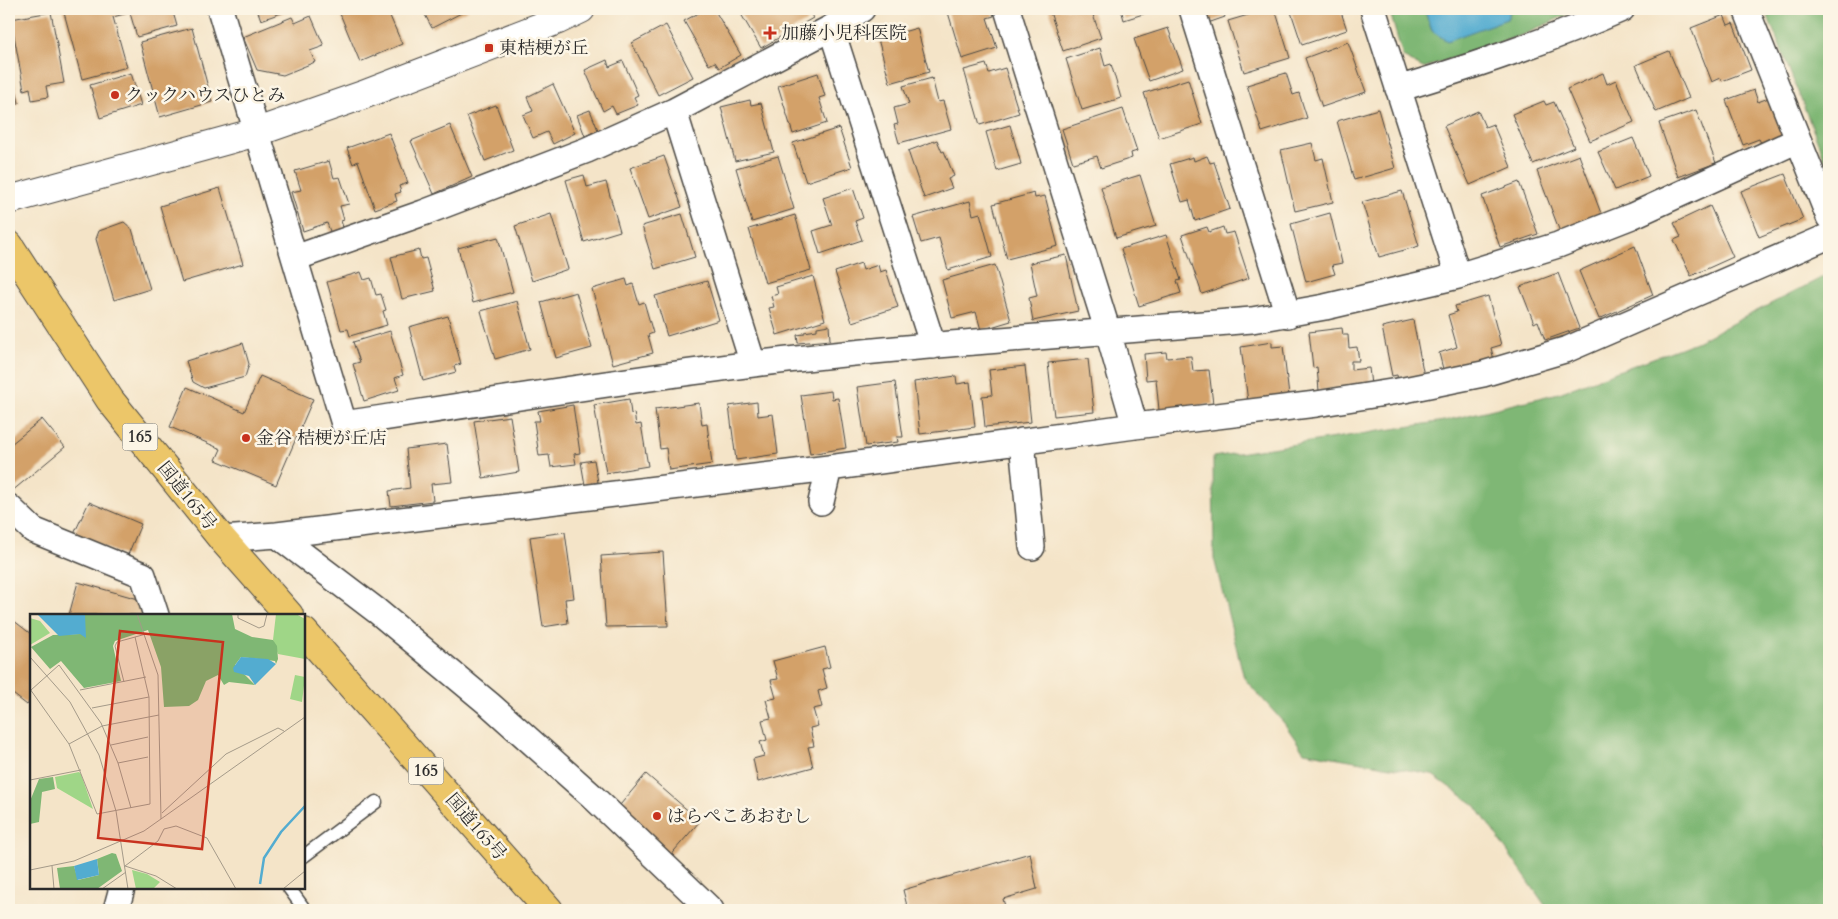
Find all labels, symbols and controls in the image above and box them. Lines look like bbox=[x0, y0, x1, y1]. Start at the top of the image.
place label: 加藤小児科医院 bbox=[781, 21, 907, 46]
marker: 加藤小児科医院 bbox=[763, 26, 777, 40]
place label: 東桔梗が丘 bbox=[499, 36, 589, 61]
marker: 東桔梗が丘 bbox=[483, 42, 495, 54]
place label: クックハウスひとみ bbox=[125, 83, 285, 108]
marker: クックハウスひとみ bbox=[109, 89, 121, 101]
road number: 165 bbox=[122, 424, 158, 451]
place label: 金谷 桔梗が丘店 bbox=[256, 426, 387, 451]
marker: 金谷 桔梗が丘店 bbox=[240, 432, 252, 444]
street label: 国道165号 bbox=[152, 456, 222, 536]
inset map bbox=[30, 614, 305, 889]
road number: 165 bbox=[408, 758, 444, 784]
street label: 国道165号 bbox=[440, 788, 512, 866]
place label: はらぺこあおむし bbox=[667, 804, 811, 829]
marker: はらぺこあおむし bbox=[651, 810, 663, 822]

